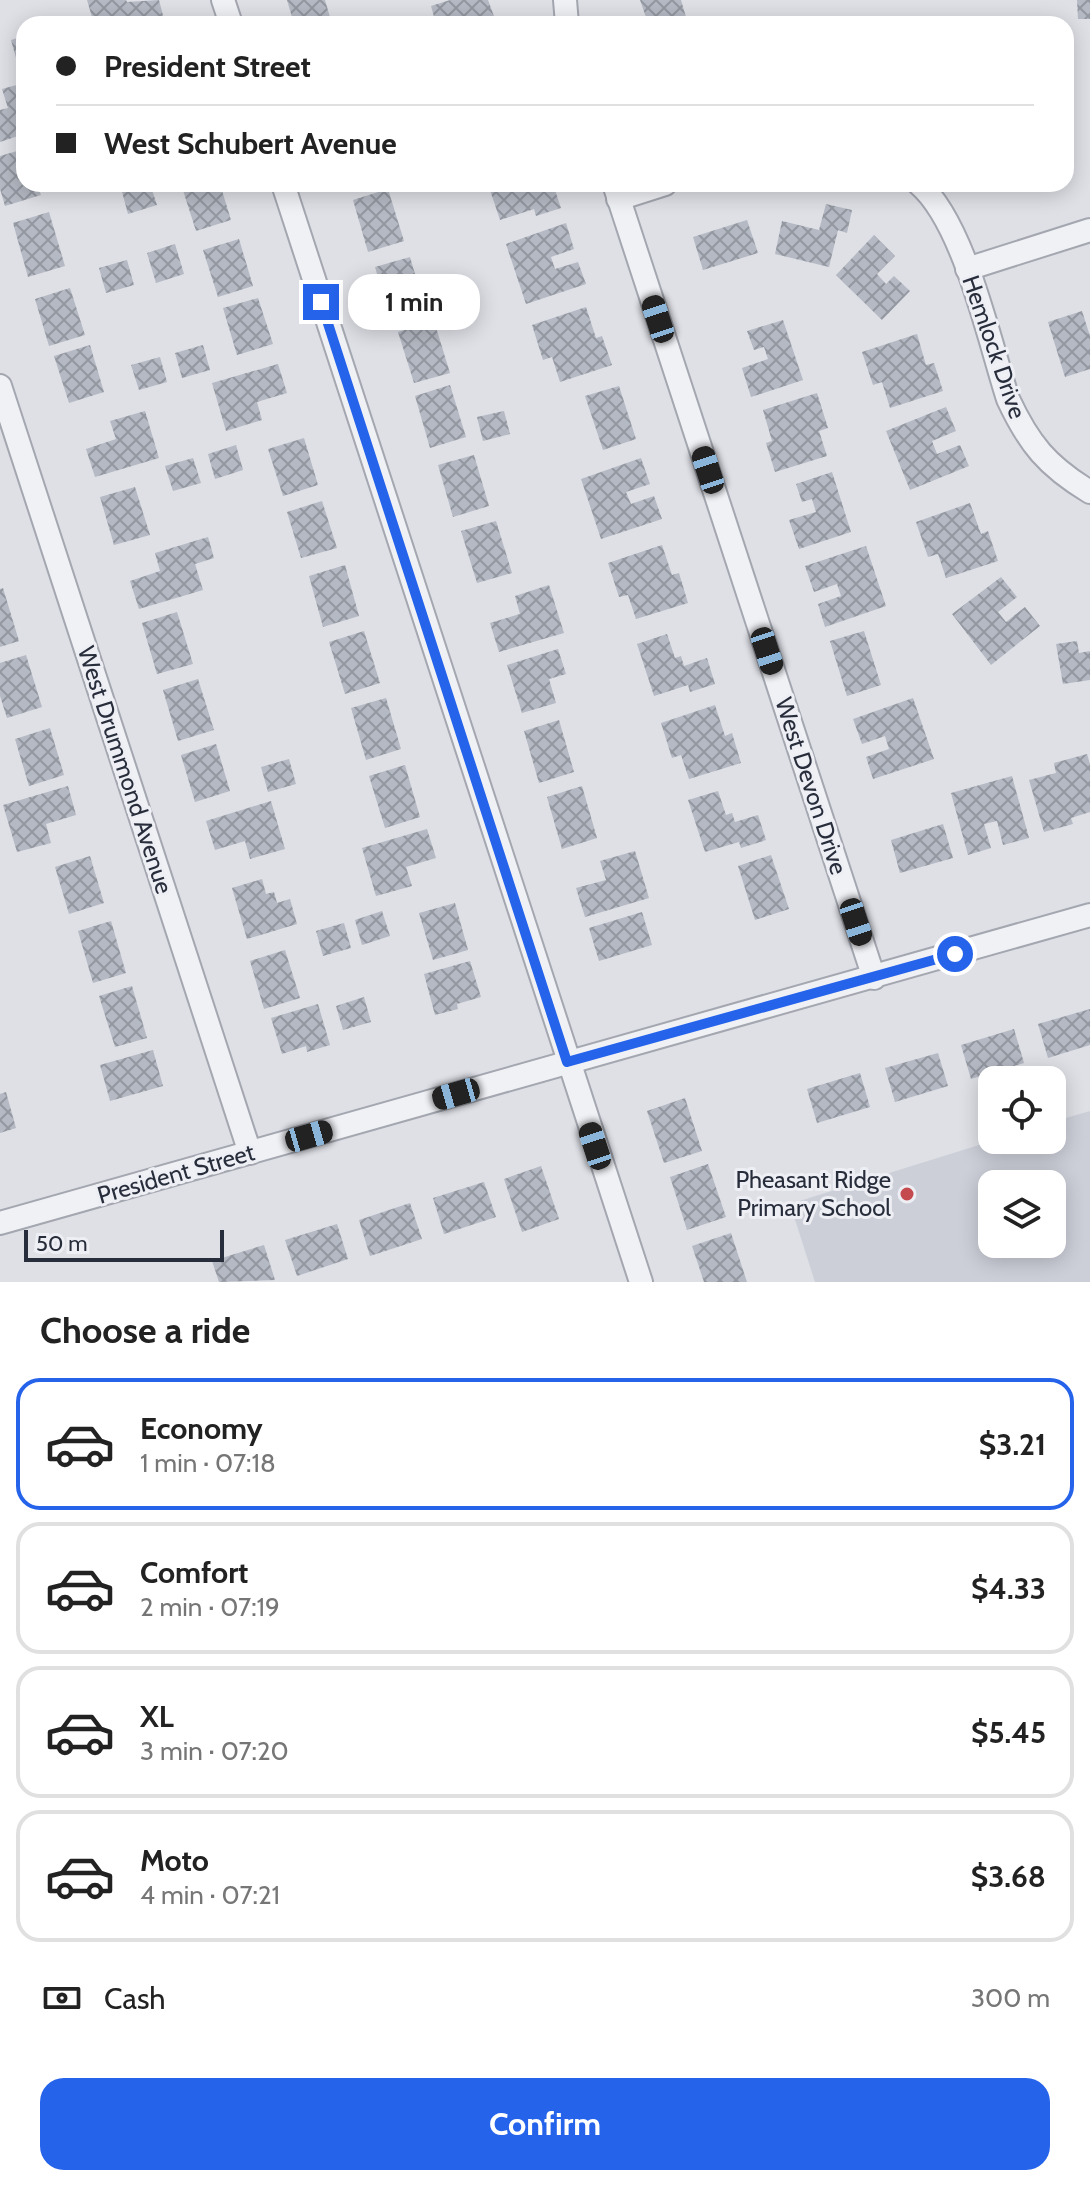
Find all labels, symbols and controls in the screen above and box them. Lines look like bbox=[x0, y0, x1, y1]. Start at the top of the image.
text: President Street bbox=[104, 48, 311, 85]
text: West Schubert Avenue bbox=[104, 125, 397, 162]
street label: Hemlock Drive bbox=[956, 271, 1033, 422]
callout: 1 min bbox=[349, 274, 481, 330]
route end bbox=[303, 284, 339, 320]
text: 1 min bbox=[385, 286, 443, 318]
car bbox=[639, 292, 677, 346]
car bbox=[689, 443, 727, 497]
car bbox=[748, 624, 786, 678]
street label: West Drummond Avenue bbox=[72, 642, 179, 897]
street label: West Devon Drive bbox=[769, 694, 854, 878]
car bbox=[837, 895, 875, 949]
route start bbox=[937, 936, 973, 972]
map controls bbox=[978, 1066, 1066, 1258]
button: locate bbox=[978, 1066, 1066, 1154]
car bbox=[430, 1076, 482, 1112]
car bbox=[283, 1118, 335, 1154]
car bbox=[576, 1119, 614, 1173]
street label: President Street bbox=[94, 1137, 258, 1210]
place label: Pheasant Ridge Primary School bbox=[735, 1165, 891, 1222]
button: layers bbox=[978, 1170, 1066, 1258]
marker: Pheasant Ridge Primary School bbox=[898, 1185, 916, 1203]
scale bar bbox=[24, 1226, 224, 1262]
text: 50 m bbox=[36, 1230, 88, 1257]
text: Choose a ride bbox=[40, 1308, 250, 1352]
icon: car bbox=[44, 1408, 116, 1480]
text: Economy bbox=[140, 1410, 263, 1447]
text: $3.21 bbox=[979, 1426, 1046, 1463]
text: 1 min · 07:18 bbox=[140, 1447, 276, 1479]
icon: car bbox=[44, 1552, 116, 1624]
text: Comfort bbox=[140, 1554, 248, 1591]
text: $4.33 bbox=[971, 1570, 1046, 1607]
text: 2 min · 07:19 bbox=[140, 1591, 280, 1623]
icon: car bbox=[44, 1696, 116, 1768]
text: XL bbox=[140, 1698, 174, 1735]
text: $5.45 bbox=[971, 1714, 1046, 1751]
text: 3 min · 07:20 bbox=[140, 1735, 289, 1767]
icon: car bbox=[44, 1840, 116, 1912]
text: Moto bbox=[140, 1842, 209, 1879]
text: $3.68 bbox=[971, 1858, 1046, 1895]
text: 4 min · 07:21 bbox=[140, 1879, 280, 1911]
icon: cash bbox=[40, 1976, 84, 2020]
text: Cash bbox=[104, 1980, 166, 2017]
text: 300 m bbox=[971, 1982, 1050, 2014]
button: Confirm bbox=[40, 2078, 1050, 2170]

